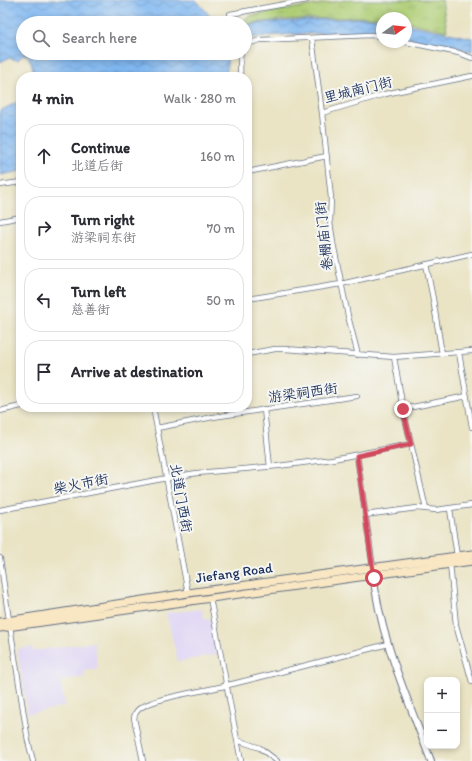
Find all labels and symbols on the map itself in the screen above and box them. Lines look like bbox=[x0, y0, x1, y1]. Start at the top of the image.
north arrow bbox=[376, 12, 412, 48]
street label: 里城南门街 bbox=[322, 73, 394, 107]
street label: 卷棚庙门街 bbox=[312, 200, 336, 272]
street label: 游梁祠西街 bbox=[267, 380, 339, 406]
route end bbox=[394, 400, 412, 418]
street label: 北道门西街 bbox=[167, 462, 195, 534]
street label: 柴火市街 bbox=[52, 470, 110, 498]
street label: Jiefang Road bbox=[194, 559, 274, 587]
route start bbox=[365, 569, 383, 587]

